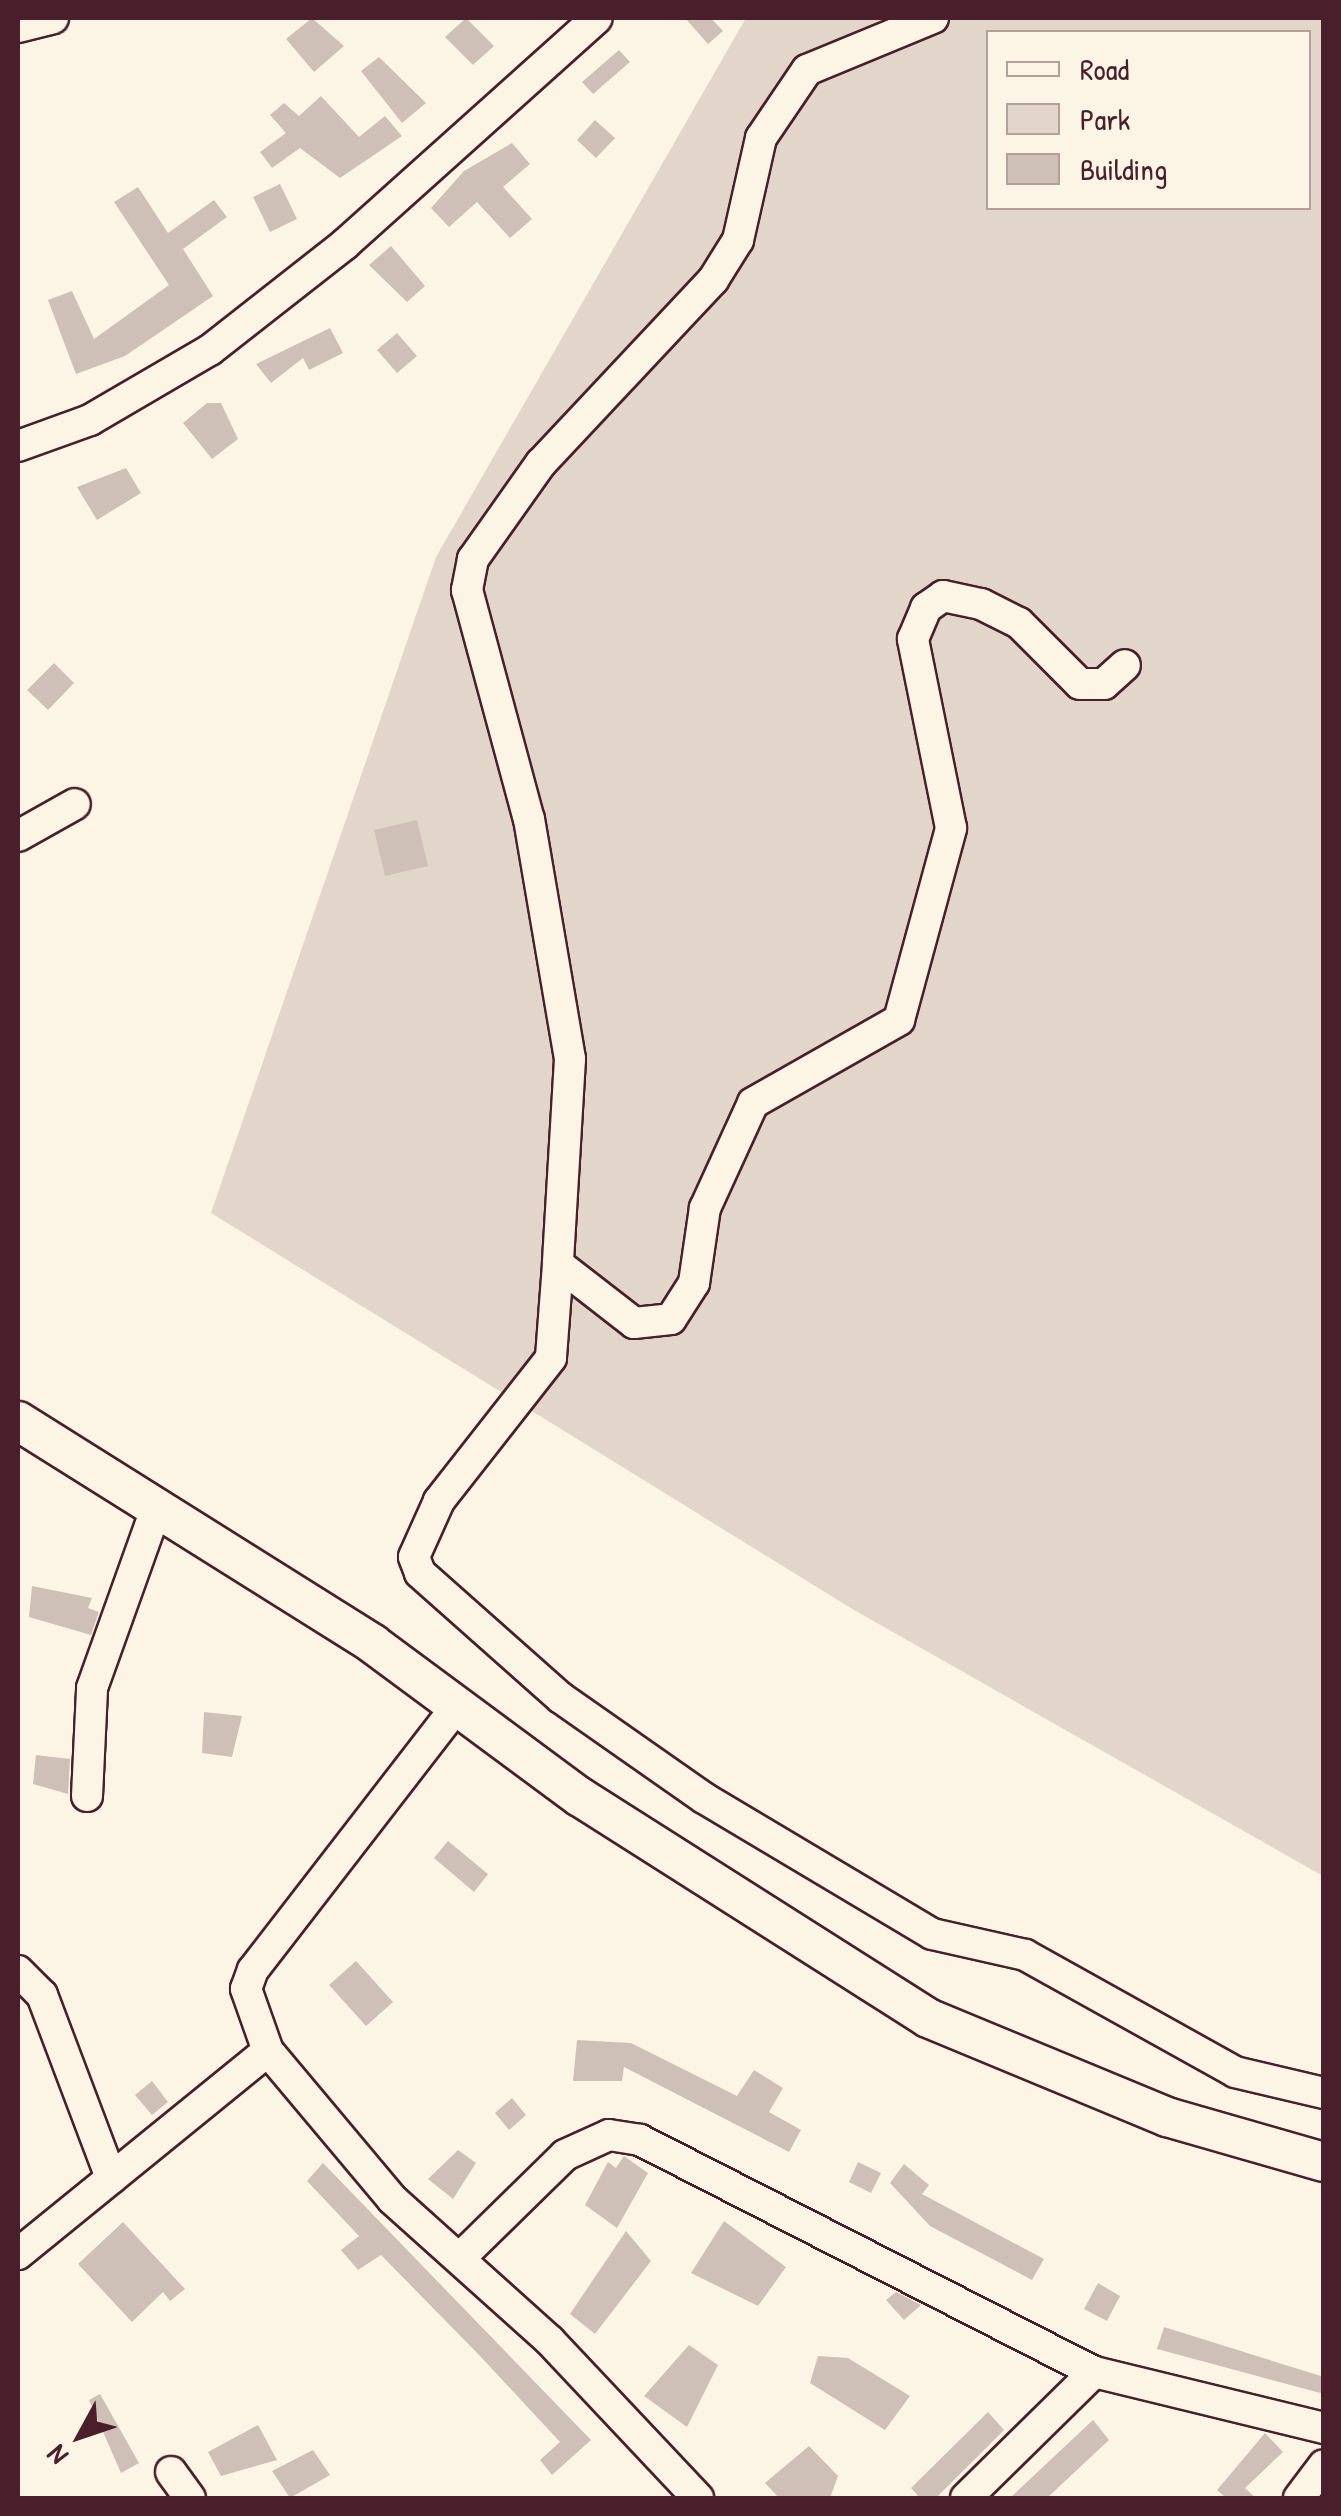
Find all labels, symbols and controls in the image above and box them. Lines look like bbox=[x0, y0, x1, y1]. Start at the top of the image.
legend bbox=[986, 30, 1311, 210]
text: Road bbox=[1080, 49, 1129, 89]
text: Park bbox=[1080, 99, 1130, 139]
text: Building bbox=[1080, 149, 1167, 189]
north arrow bbox=[30, 2386, 130, 2486]
text: N bbox=[38, 2437, 76, 2473]

